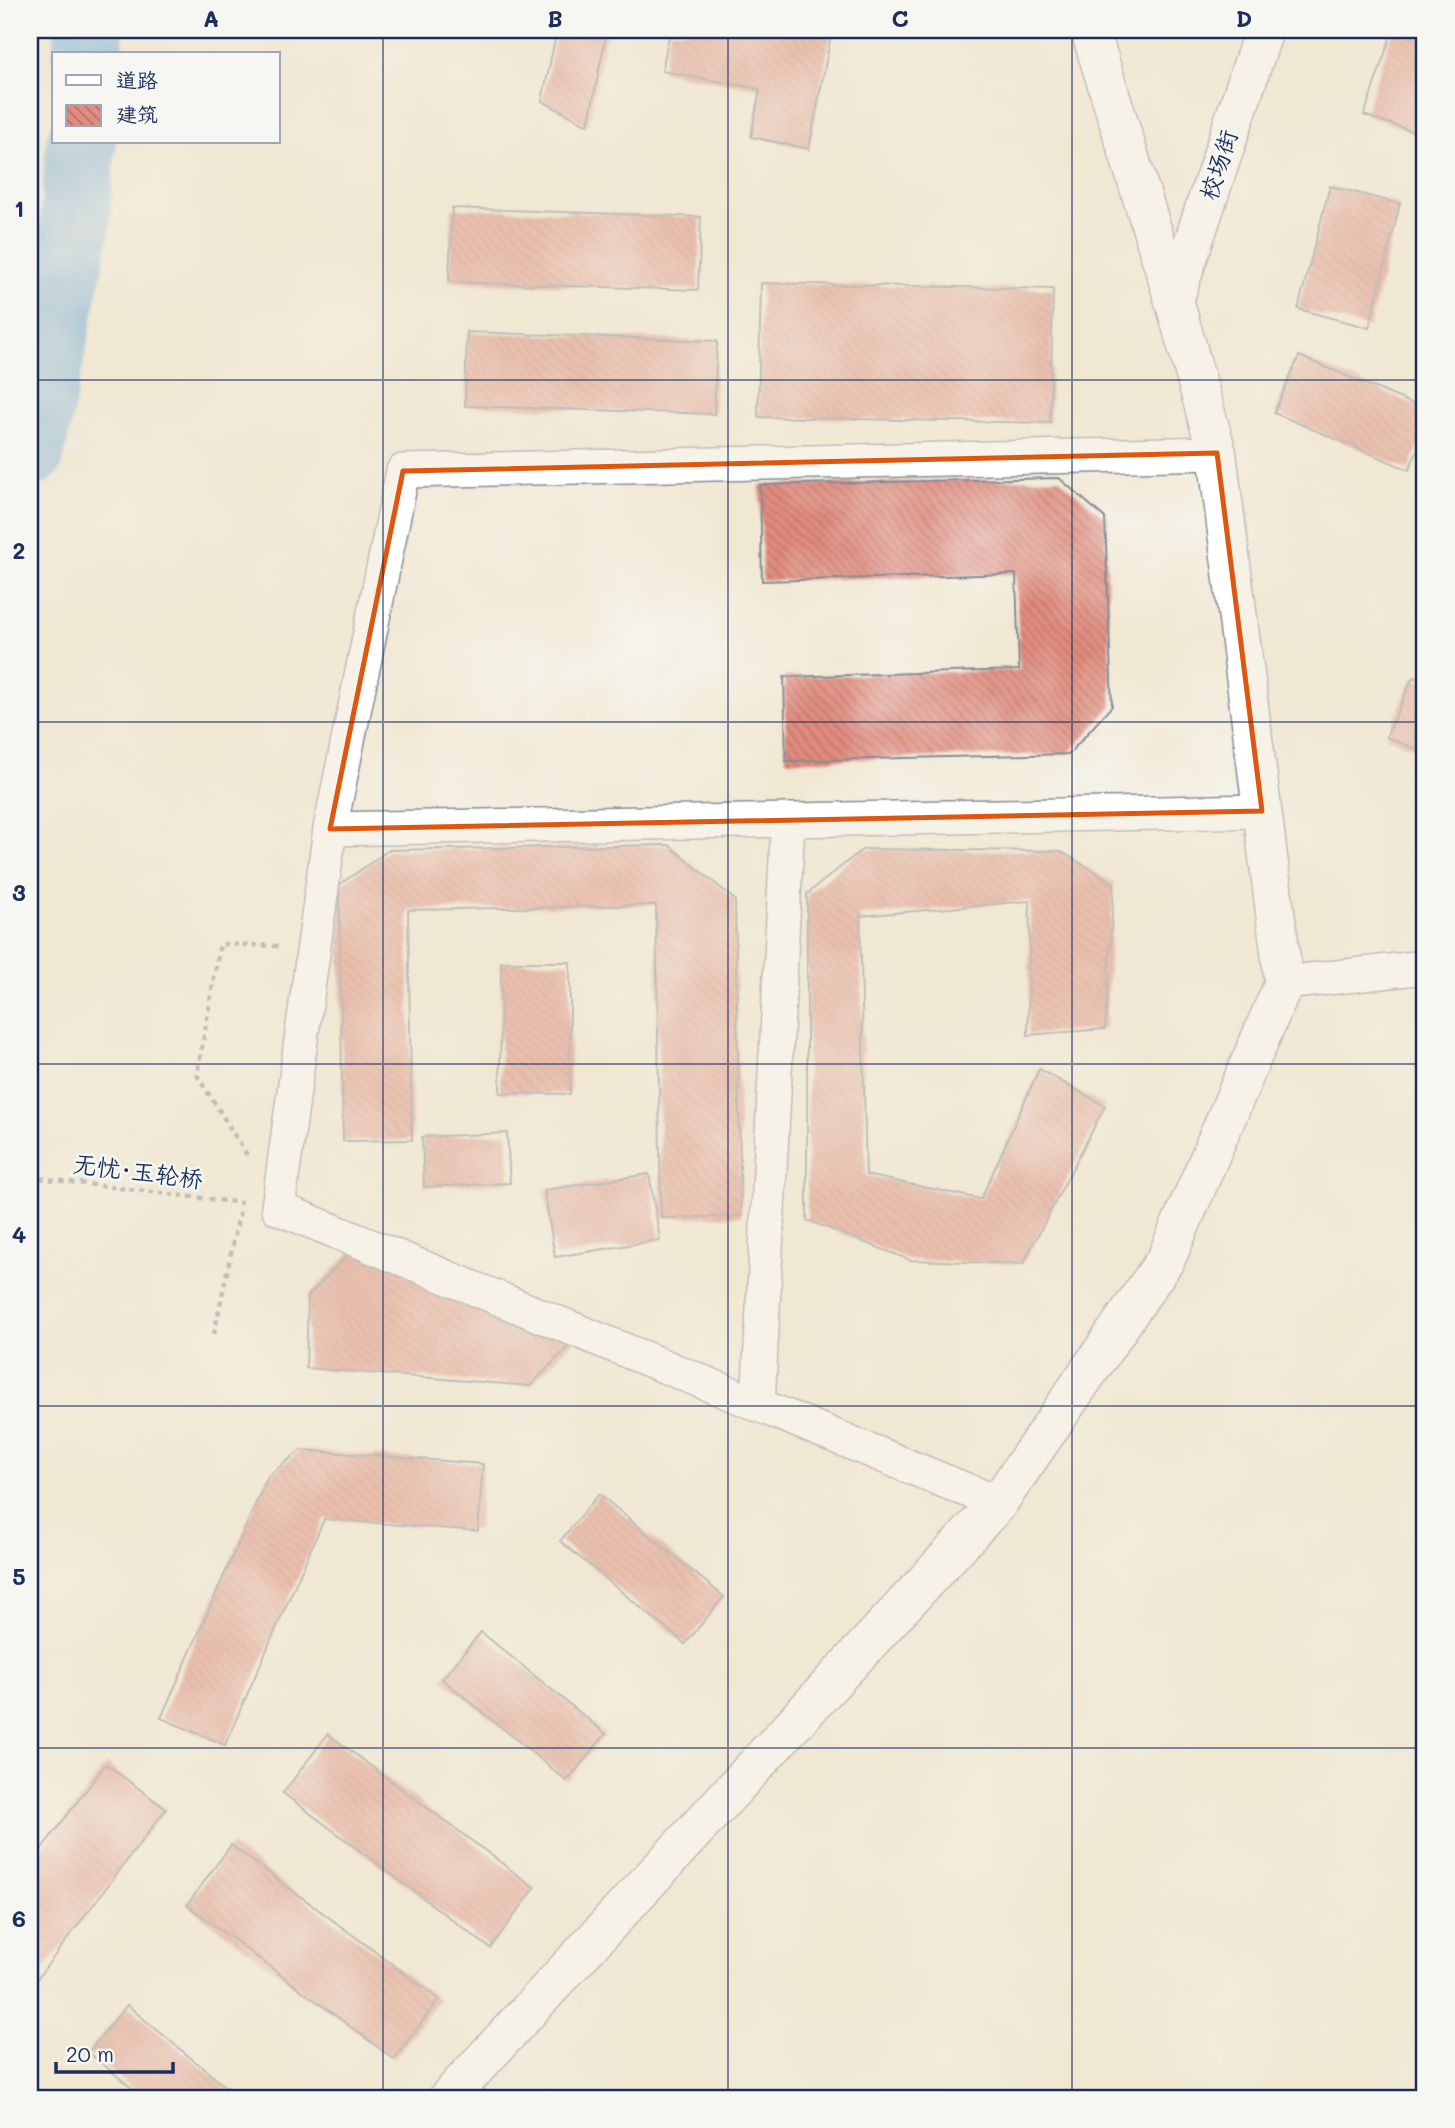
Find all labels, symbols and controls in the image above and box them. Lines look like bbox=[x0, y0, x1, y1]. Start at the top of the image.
text: A bbox=[203, 3, 219, 33]
text: B bbox=[547, 3, 563, 33]
text: C bbox=[891, 3, 909, 33]
text: D bbox=[1236, 3, 1252, 33]
legend bbox=[52, 52, 280, 144]
text: 道路 bbox=[116, 66, 158, 93]
text: 建筑 bbox=[116, 100, 158, 127]
street label: 校场街 bbox=[1192, 126, 1243, 204]
text: 1 bbox=[14, 193, 24, 223]
text: 2 bbox=[13, 535, 25, 565]
text: 3 bbox=[12, 877, 26, 907]
street label: 无忧·玉轮桥 bbox=[72, 1147, 205, 1194]
text: 4 bbox=[12, 1219, 26, 1249]
text: 5 bbox=[12, 1561, 26, 1591]
text: 6 bbox=[12, 1903, 26, 1933]
scale bar bbox=[56, 2030, 173, 2074]
text: 20 m bbox=[66, 2040, 114, 2067]

